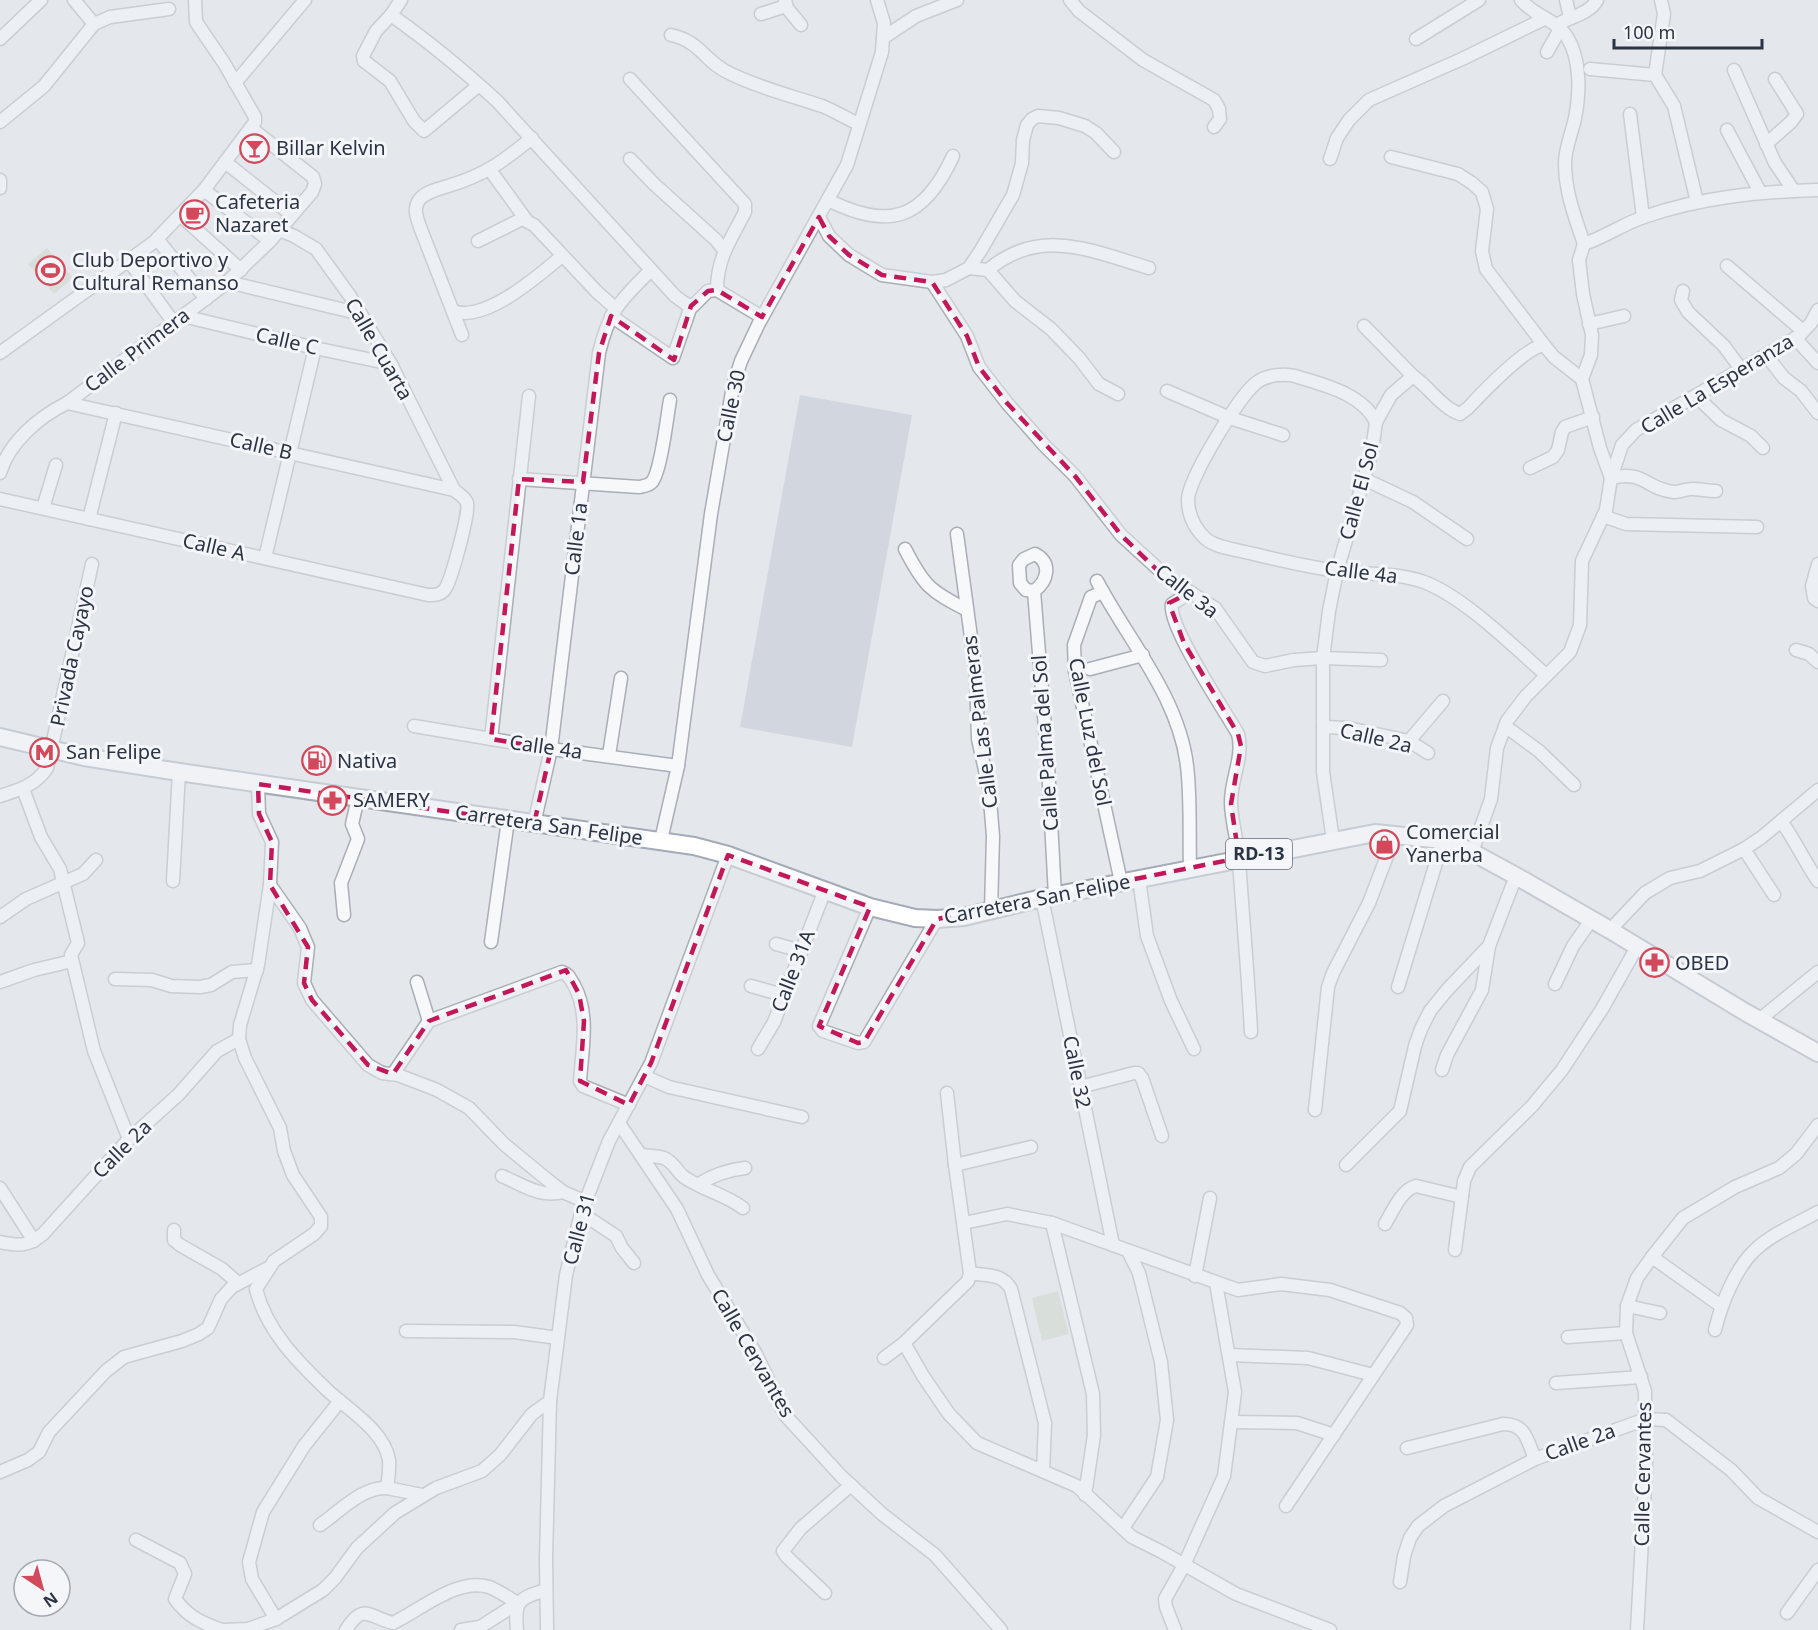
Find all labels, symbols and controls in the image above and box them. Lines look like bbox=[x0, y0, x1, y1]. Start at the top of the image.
scale bar bbox=[1614, 12, 1762, 50]
text: 100 m bbox=[1623, 20, 1675, 44]
bar icon: Billar Kelvin bbox=[239, 132, 271, 164]
place label: Billar Kelvin bbox=[276, 134, 386, 161]
place label: Cafeteria Nazaret bbox=[215, 188, 300, 238]
cafe icon: Cafeteria Nazaret bbox=[178, 198, 210, 230]
place label: Club Deportivo y Cultural Remanso bbox=[72, 246, 239, 296]
sports icon: Club Deportivo y Cultural Remanso bbox=[35, 255, 67, 287]
street label: Calle Cuarta bbox=[339, 293, 420, 405]
street label: Calle Primera bbox=[79, 301, 195, 398]
street label: Calle C bbox=[253, 320, 321, 361]
street label: Calle La Esperanza bbox=[1635, 327, 1798, 440]
street label: Calle 30 bbox=[710, 367, 751, 445]
street label: Calle B bbox=[227, 425, 295, 466]
street label: Calle El Sol bbox=[1332, 439, 1385, 543]
street label: Calle 1a bbox=[558, 501, 593, 577]
street label: Calle A bbox=[180, 526, 248, 567]
street label: Calle 4a bbox=[1323, 554, 1399, 589]
street label: Calle 3a bbox=[1150, 557, 1225, 624]
street label: Privada Cayayo bbox=[43, 583, 100, 729]
street label: Calle Las Palmeras bbox=[955, 634, 1004, 810]
street label: Calle Palma del Sol bbox=[1025, 654, 1064, 832]
street label: Calle Luz del Sol bbox=[1063, 656, 1118, 808]
street label: Calle 2a bbox=[1337, 716, 1415, 759]
street label: Calle 4a bbox=[508, 728, 584, 765]
metro station icon: San Felipe bbox=[29, 736, 61, 768]
place label: San Felipe bbox=[66, 738, 161, 765]
fuel station icon: Nativa bbox=[300, 745, 332, 777]
place label: Nativa bbox=[337, 747, 397, 774]
pharmacy icon: SAMERY bbox=[316, 784, 348, 816]
place label: SAMERY bbox=[353, 786, 430, 813]
street label: Carretera San Felipe bbox=[453, 798, 645, 851]
place label: Comercial Yanerba bbox=[1406, 818, 1500, 868]
shop icon: Comercial Yanerba bbox=[1369, 828, 1401, 860]
road number: RD-13 bbox=[1226, 839, 1292, 869]
street label: Carretera San Felipe bbox=[941, 867, 1132, 930]
street label: Calle 31A bbox=[764, 925, 821, 1016]
pharmacy icon: OBED bbox=[1638, 947, 1670, 979]
place label: OBED bbox=[1675, 949, 1729, 976]
street label: Calle 32 bbox=[1057, 1033, 1098, 1111]
street label: Calle 2a bbox=[86, 1113, 157, 1184]
street label: Calle 31 bbox=[556, 1190, 601, 1268]
street label: Calle Cervantes bbox=[706, 1283, 801, 1422]
street label: Calle Cervantes bbox=[1628, 1401, 1657, 1547]
street label: Calle 2a bbox=[1541, 1416, 1619, 1467]
north arrow bbox=[12, 1558, 72, 1618]
text: N bbox=[39, 1587, 63, 1613]

